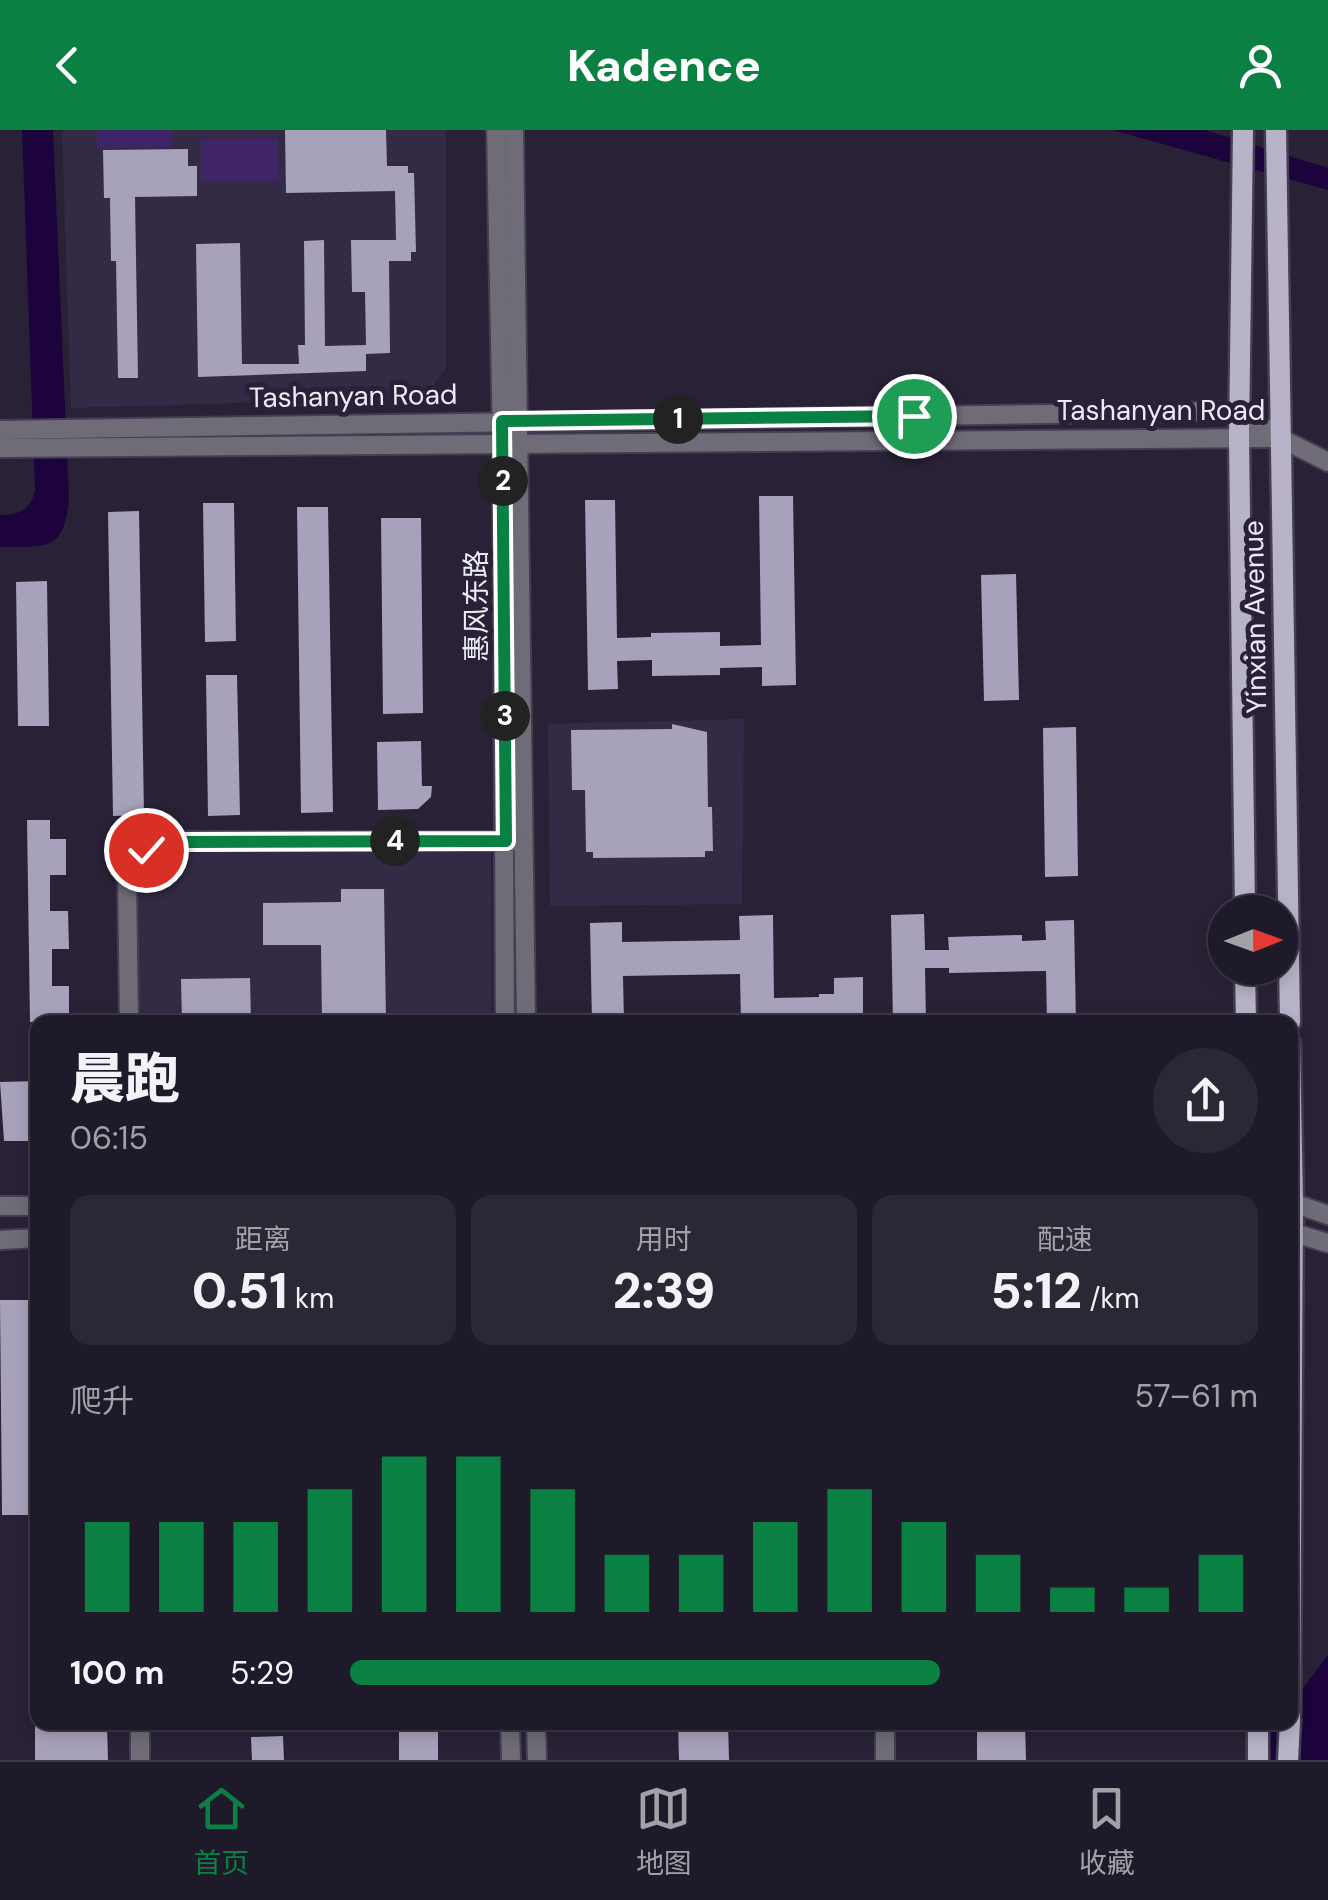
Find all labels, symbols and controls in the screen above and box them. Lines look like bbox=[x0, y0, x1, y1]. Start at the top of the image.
text: Kadence bbox=[567, 36, 761, 95]
icon: back bbox=[40, 38, 95, 93]
icon: person bbox=[1233, 38, 1288, 93]
pin bbox=[872, 374, 957, 459]
street label: Tashanyan Road bbox=[248, 376, 458, 416]
icon: arrive bbox=[887, 389, 942, 444]
street label: Tashanyan Road bbox=[1057, 392, 1265, 429]
pin: 1 bbox=[653, 394, 703, 444]
text: 1 bbox=[673, 400, 683, 437]
pin: 2 bbox=[478, 456, 528, 506]
text: 2 bbox=[495, 462, 511, 499]
street label: Yinxian Avenue bbox=[1235, 520, 1275, 714]
street label: 惠风东路 bbox=[458, 550, 495, 662]
pin: 3 bbox=[480, 691, 530, 741]
text: 3 bbox=[497, 697, 513, 734]
pin bbox=[104, 808, 189, 893]
pin: 4 bbox=[370, 816, 420, 866]
text: 4 bbox=[386, 822, 404, 859]
icon: check bbox=[119, 823, 174, 878]
north arrow bbox=[1208, 895, 1298, 985]
map controls bbox=[1208, 895, 1298, 985]
text: 晨跑 bbox=[70, 1043, 180, 1115]
button: share bbox=[1153, 1048, 1258, 1153]
text: 06:15 bbox=[70, 1117, 148, 1159]
text: 距离 bbox=[235, 1221, 291, 1258]
text: 用时 bbox=[636, 1221, 692, 1258]
text: 配速 bbox=[1037, 1221, 1093, 1258]
text: 0.51 bbox=[192, 1258, 288, 1324]
text: 2:39 bbox=[613, 1258, 715, 1324]
text: 5:12 bbox=[991, 1258, 1082, 1324]
text: km bbox=[288, 1280, 334, 1317]
text: /km bbox=[1082, 1280, 1139, 1317]
text: 57–61 m bbox=[1135, 1375, 1258, 1417]
text: 爬升 bbox=[70, 1380, 134, 1422]
text: 100 m bbox=[70, 1652, 164, 1694]
text: 5:29 bbox=[230, 1652, 294, 1694]
tab: 首页 bbox=[193, 1781, 249, 1882]
tab: 地图 bbox=[636, 1781, 692, 1882]
tab: 收藏 bbox=[1079, 1781, 1135, 1882]

